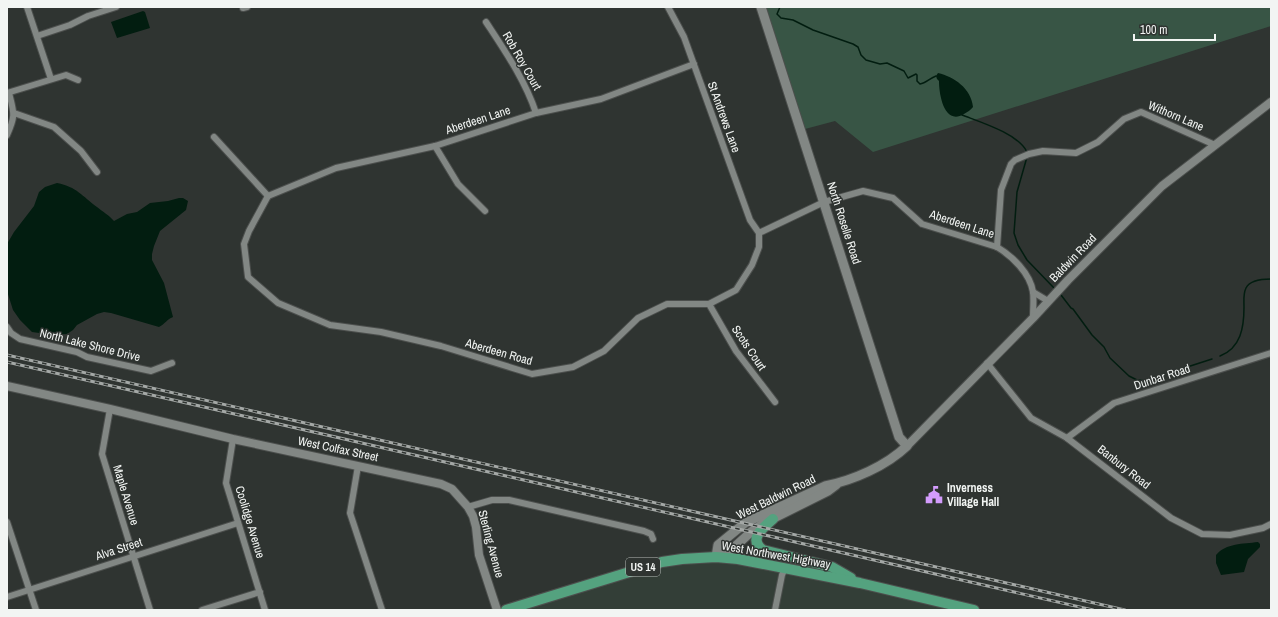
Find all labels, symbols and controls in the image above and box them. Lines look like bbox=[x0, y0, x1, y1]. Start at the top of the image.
scale bar bbox=[1134, 16, 1215, 42]
text: 100 m bbox=[1140, 22, 1167, 38]
street label: Rob Roy Court bbox=[499, 29, 545, 93]
street label: St Andrews Lane bbox=[704, 79, 744, 155]
street label: Withorn Lane bbox=[1146, 97, 1206, 135]
street label: Aberdeen Lane bbox=[443, 102, 512, 138]
street label: North Roselle Road bbox=[823, 180, 865, 266]
street label: Aberdeen Lane bbox=[927, 206, 996, 242]
street label: Baldwin Road bbox=[1046, 230, 1100, 286]
street label: Scots Court bbox=[728, 322, 770, 374]
street label: North Lake Shore Drive bbox=[38, 325, 142, 365]
street label: Aberdeen Road bbox=[463, 335, 534, 369]
street label: Dunbar Road bbox=[1132, 360, 1192, 394]
street label: West Colfax Street bbox=[296, 433, 380, 465]
street label: Banbury Road bbox=[1094, 441, 1154, 493]
street label: Maple Avenue bbox=[109, 463, 143, 527]
street label: West Baldwin Road bbox=[734, 471, 818, 523]
place label: Inverness Village Hall bbox=[947, 480, 1000, 510]
street label: Coolidge Avenue bbox=[231, 484, 269, 560]
public building icon: Inverness Village Hall bbox=[924, 485, 944, 505]
street label: Sterling Avenue bbox=[474, 508, 508, 580]
street label: Alva Street bbox=[93, 534, 145, 564]
street label: West Northwest Highway bbox=[720, 538, 832, 572]
road number: US 14 bbox=[626, 558, 660, 576]

